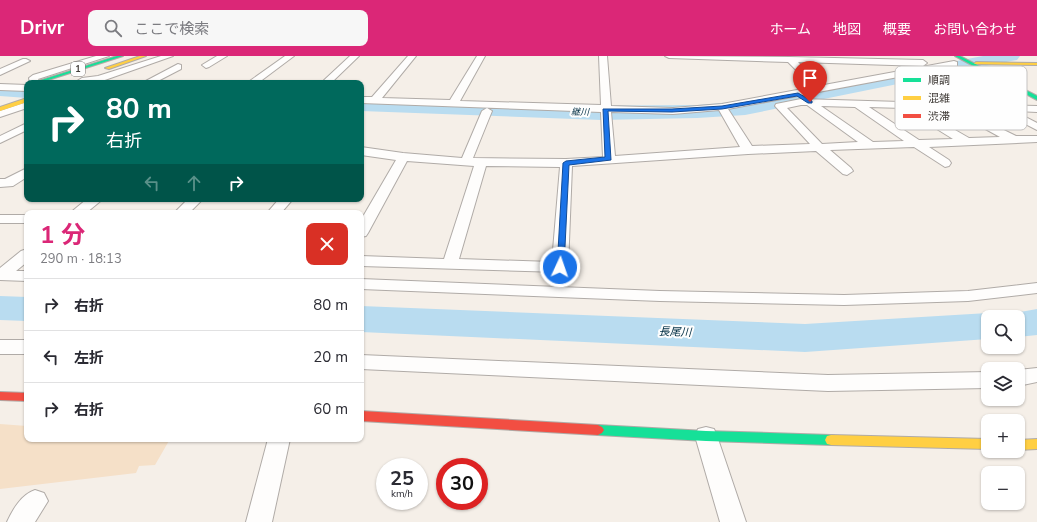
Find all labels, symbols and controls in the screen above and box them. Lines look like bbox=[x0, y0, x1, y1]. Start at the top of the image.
search box bbox=[88, 10, 368, 46]
text: Drivr bbox=[20, 15, 64, 41]
icon: search bbox=[102, 17, 124, 39]
text: ここで検索 bbox=[134, 19, 209, 39]
text: ホーム bbox=[769, 20, 811, 39]
text: 地図 bbox=[833, 20, 861, 39]
text: 概要 bbox=[883, 20, 911, 39]
text: お問い合わせ bbox=[933, 20, 1017, 39]
pin bbox=[793, 61, 827, 102]
road number: 1 bbox=[71, 62, 85, 76]
legend bbox=[895, 66, 1027, 130]
icon: arrive bbox=[799, 67, 821, 89]
text: 順調 bbox=[928, 73, 950, 88]
text: 80 m bbox=[106, 90, 172, 128]
text: 混雑 bbox=[928, 91, 950, 106]
icon: right bbox=[40, 96, 92, 148]
water label: 継川 bbox=[571, 106, 590, 118]
text: 渋滞 bbox=[928, 109, 950, 124]
text: 右折 bbox=[106, 129, 142, 153]
icon: left bbox=[141, 172, 163, 194]
icon: ahead bbox=[183, 172, 205, 194]
icon: right bbox=[225, 172, 247, 194]
text: 1 分 bbox=[40, 219, 85, 251]
button: close bbox=[306, 223, 348, 265]
position arrow bbox=[539, 246, 581, 288]
text: 290 m · 18:13 bbox=[40, 250, 122, 268]
icon: right bbox=[40, 294, 62, 316]
text: 80 m bbox=[313, 295, 348, 315]
text: 右折 bbox=[74, 296, 104, 316]
map controls bbox=[981, 310, 1025, 510]
button: search bbox=[981, 310, 1025, 354]
water label: 長尾川 bbox=[658, 324, 693, 340]
icon: left bbox=[40, 346, 62, 368]
text: 20 m bbox=[313, 347, 348, 367]
text: 左折 bbox=[74, 348, 104, 368]
button: layers bbox=[981, 362, 1025, 406]
icon: right bbox=[40, 398, 62, 420]
text: 60 m bbox=[313, 399, 348, 419]
text: 右折 bbox=[74, 400, 104, 420]
button: + bbox=[981, 414, 1025, 458]
speed limit sign: 30 bbox=[436, 458, 488, 510]
text: 25 bbox=[390, 465, 414, 492]
button: − bbox=[981, 466, 1025, 510]
text: km/h bbox=[391, 487, 413, 501]

